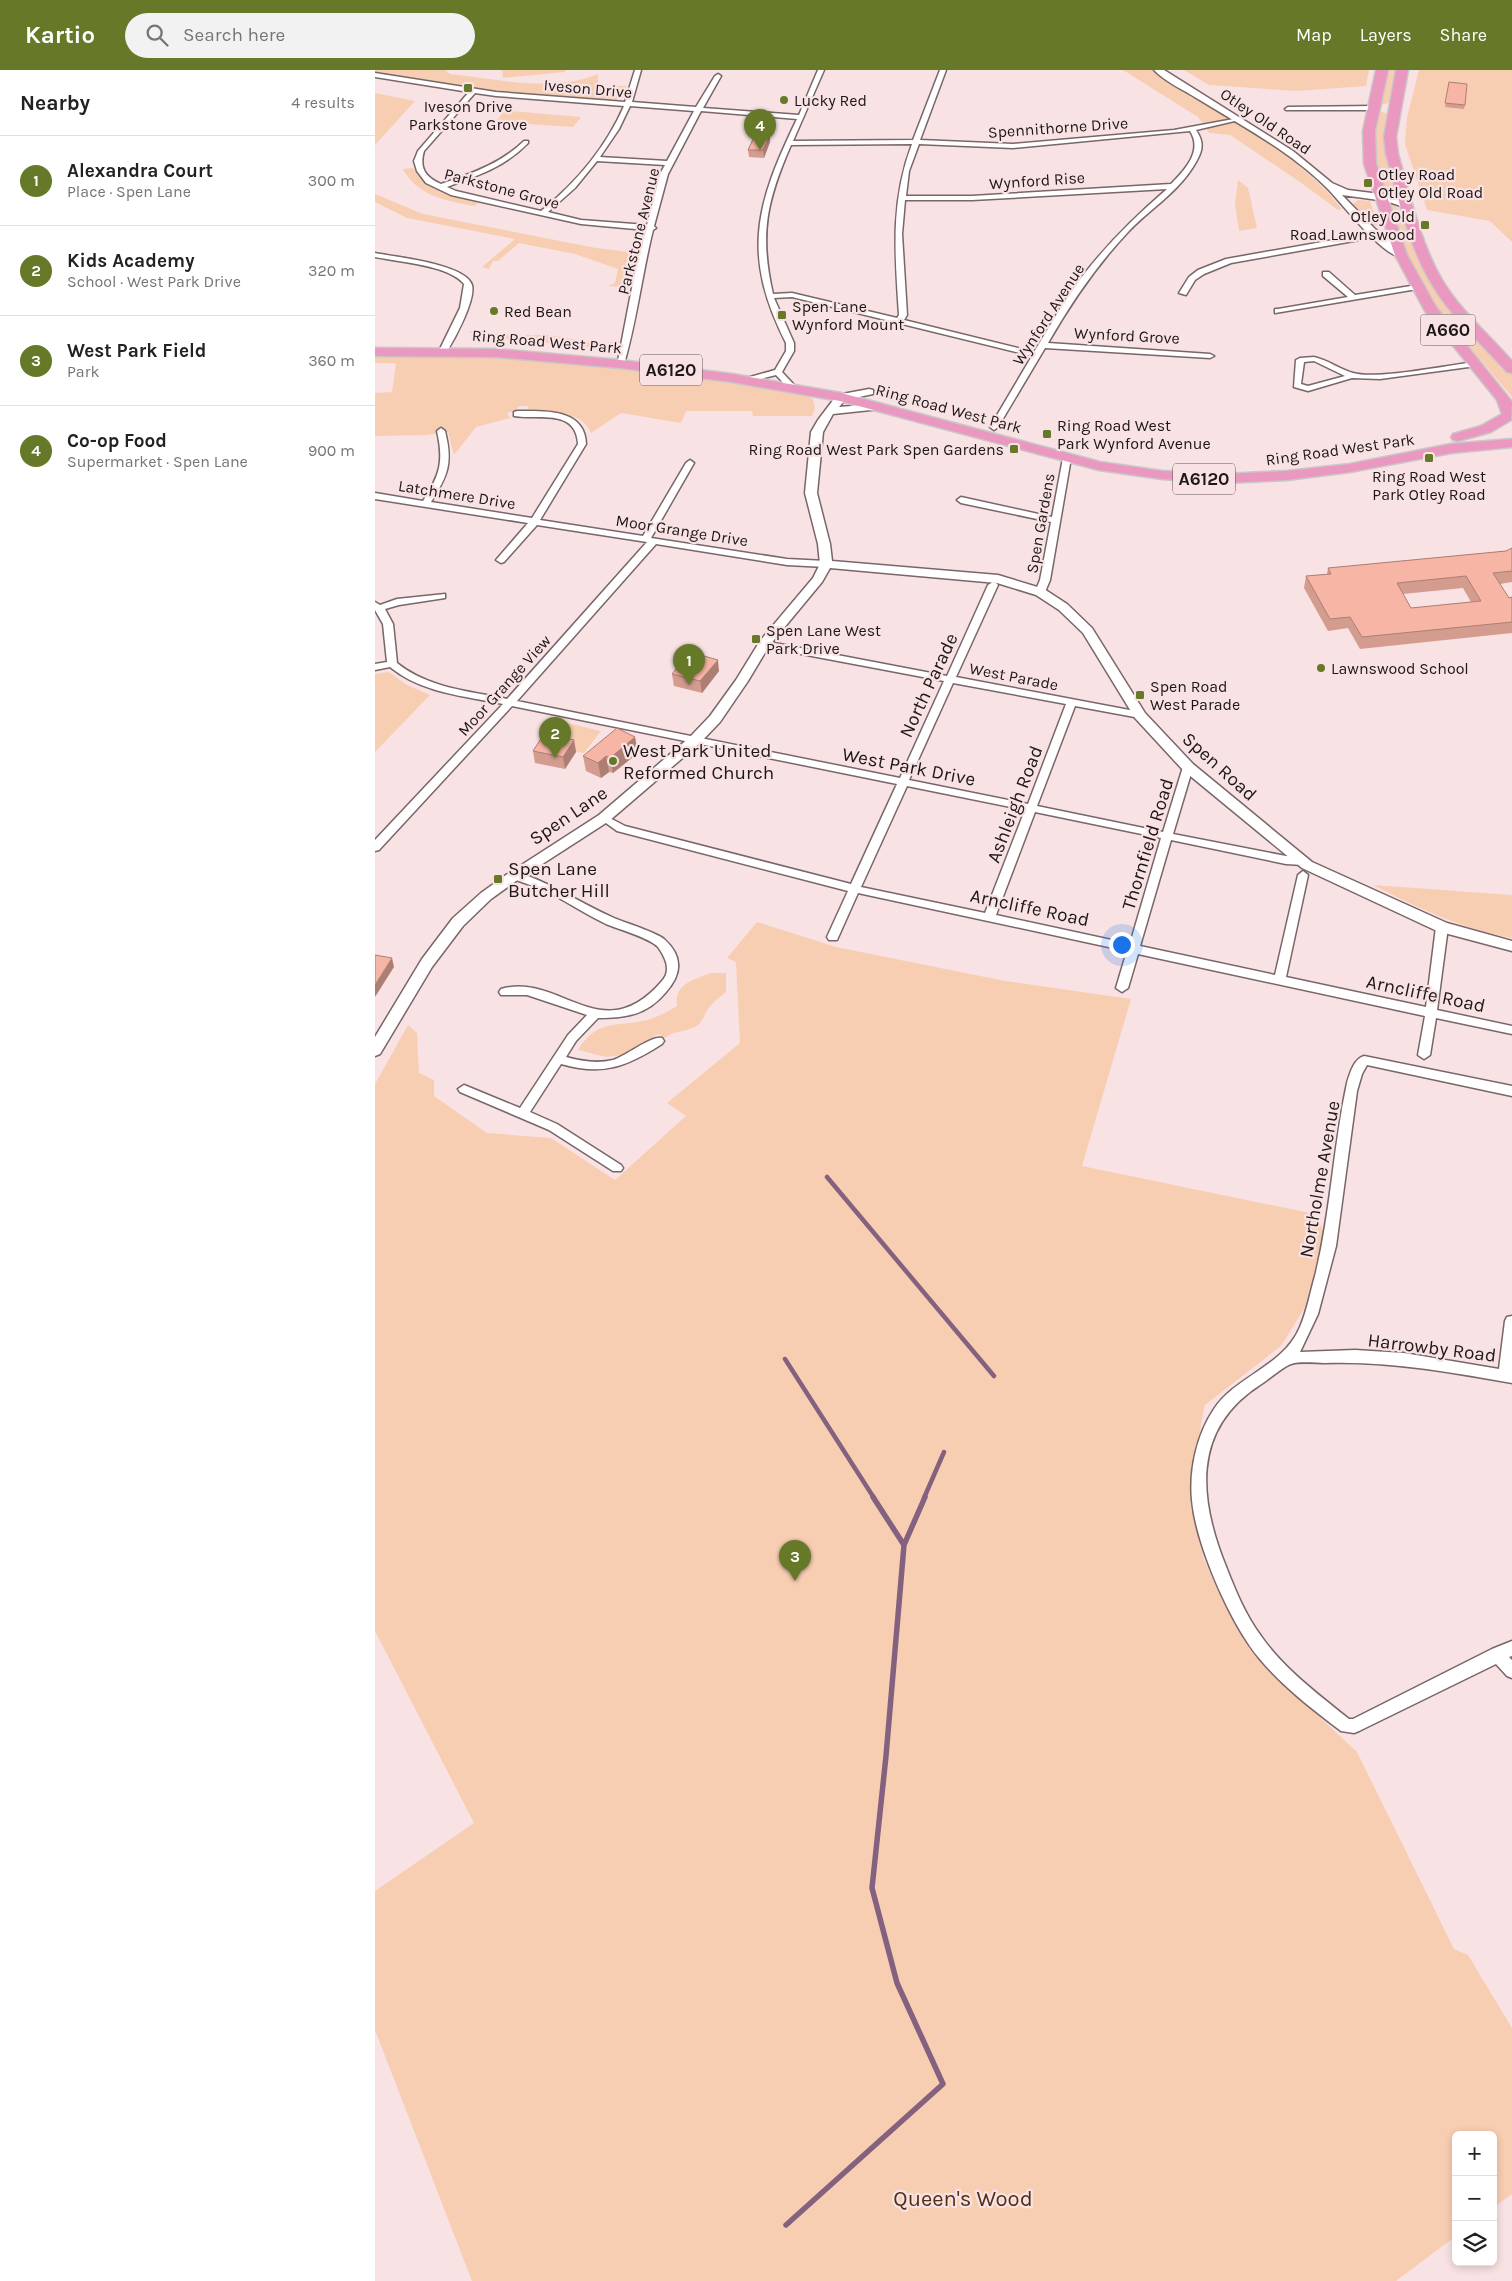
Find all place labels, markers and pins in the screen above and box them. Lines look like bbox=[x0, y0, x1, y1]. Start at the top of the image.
marker: Iveson Drive Parkstone Grove bbox=[462, 82, 474, 94]
place label: Lucky Red bbox=[794, 91, 867, 110]
marker: Lucky Red bbox=[778, 94, 790, 106]
place label: Iveson Drive Parkstone Grove bbox=[409, 97, 527, 134]
pin: 4 bbox=[744, 109, 776, 150]
place label: Otley Road Otley Old Road bbox=[1378, 165, 1483, 202]
marker: Otley Road Otley Old Road bbox=[1362, 177, 1374, 189]
place label: Otley Old Road Lawnswood bbox=[1290, 207, 1415, 244]
marker: Otley Old Road Lawnswood bbox=[1419, 219, 1431, 231]
place label: Spen Lane Wynford Mount bbox=[792, 297, 904, 334]
place label: Red Bean bbox=[504, 302, 572, 321]
marker: Red Bean bbox=[488, 305, 500, 317]
marker: Spen Lane Wynford Mount bbox=[776, 309, 788, 321]
place label: Ring Road West Park Wynford Avenue bbox=[1057, 416, 1211, 453]
marker: Ring Road West Park Wynford Avenue bbox=[1041, 428, 1053, 440]
place label: Ring Road West Park Spen Gardens bbox=[748, 440, 1004, 459]
marker: Ring Road West Park Spen Gardens bbox=[1008, 443, 1020, 455]
marker: Ring Road West Park Otley Road bbox=[1423, 452, 1435, 464]
place label: Ring Road West Park Otley Road bbox=[1372, 467, 1486, 504]
place label: Spen Lane West Park Drive bbox=[766, 621, 881, 658]
marker: Spen Lane West Park Drive bbox=[750, 633, 762, 645]
pin: 1 bbox=[673, 644, 705, 685]
place label: Lawnswood School bbox=[1331, 659, 1469, 678]
marker: Lawnswood School bbox=[1315, 662, 1327, 674]
place label: Spen Road West Parade bbox=[1150, 677, 1240, 714]
marker: Spen Road West Parade bbox=[1134, 689, 1146, 701]
pin: 2 bbox=[539, 717, 571, 758]
place label: West Park United Reformed Church bbox=[623, 740, 774, 784]
marker: West Park United Reformed Church bbox=[607, 755, 619, 767]
place label: Spen Lane Butcher Hill bbox=[508, 858, 610, 902]
marker: Spen Lane Butcher Hill bbox=[492, 873, 504, 885]
pin: 3 bbox=[779, 1540, 811, 1581]

